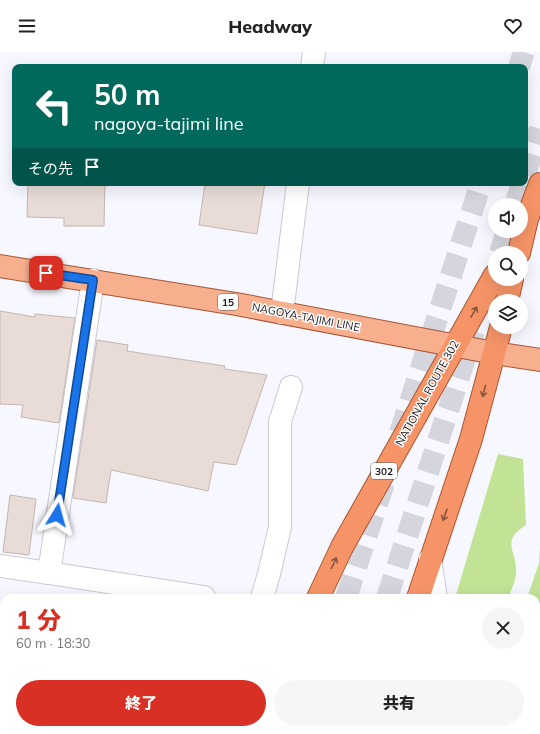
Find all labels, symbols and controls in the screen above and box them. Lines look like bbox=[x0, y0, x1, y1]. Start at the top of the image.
icon: menu bbox=[16, 15, 38, 37]
text: Headway bbox=[228, 15, 312, 38]
icon: heart bbox=[502, 15, 524, 37]
text: 50 m bbox=[94, 77, 160, 112]
icon: left bbox=[28, 80, 80, 132]
text: nagoya-tajimi line bbox=[94, 112, 244, 135]
icon: arrive bbox=[81, 156, 103, 178]
text: その先 bbox=[28, 159, 73, 178]
map controls bbox=[488, 198, 528, 334]
button: sound bbox=[488, 198, 528, 238]
button: search bbox=[488, 246, 528, 286]
pin bbox=[29, 256, 63, 290]
icon: arrive bbox=[35, 262, 57, 284]
road number: 15 bbox=[218, 294, 238, 310]
button: layers bbox=[488, 294, 528, 334]
street label: NAGOYA-TAJIMI LINE bbox=[251, 300, 361, 334]
one-way arrow bbox=[470, 306, 478, 318]
street label: NATIONAL ROUTE 302 bbox=[392, 337, 462, 448]
one-way arrow bbox=[480, 384, 487, 397]
road number: 302 bbox=[371, 463, 397, 479]
position arrow bbox=[36, 494, 78, 536]
one-way arrow bbox=[441, 508, 448, 521]
one-way arrow bbox=[331, 557, 338, 569]
text: 1 分 bbox=[16, 605, 61, 635]
button: close bbox=[482, 607, 524, 649]
text: 60 m · 18:30 bbox=[16, 635, 90, 651]
button: 終了 bbox=[16, 680, 266, 726]
button: 共有 bbox=[274, 680, 524, 726]

